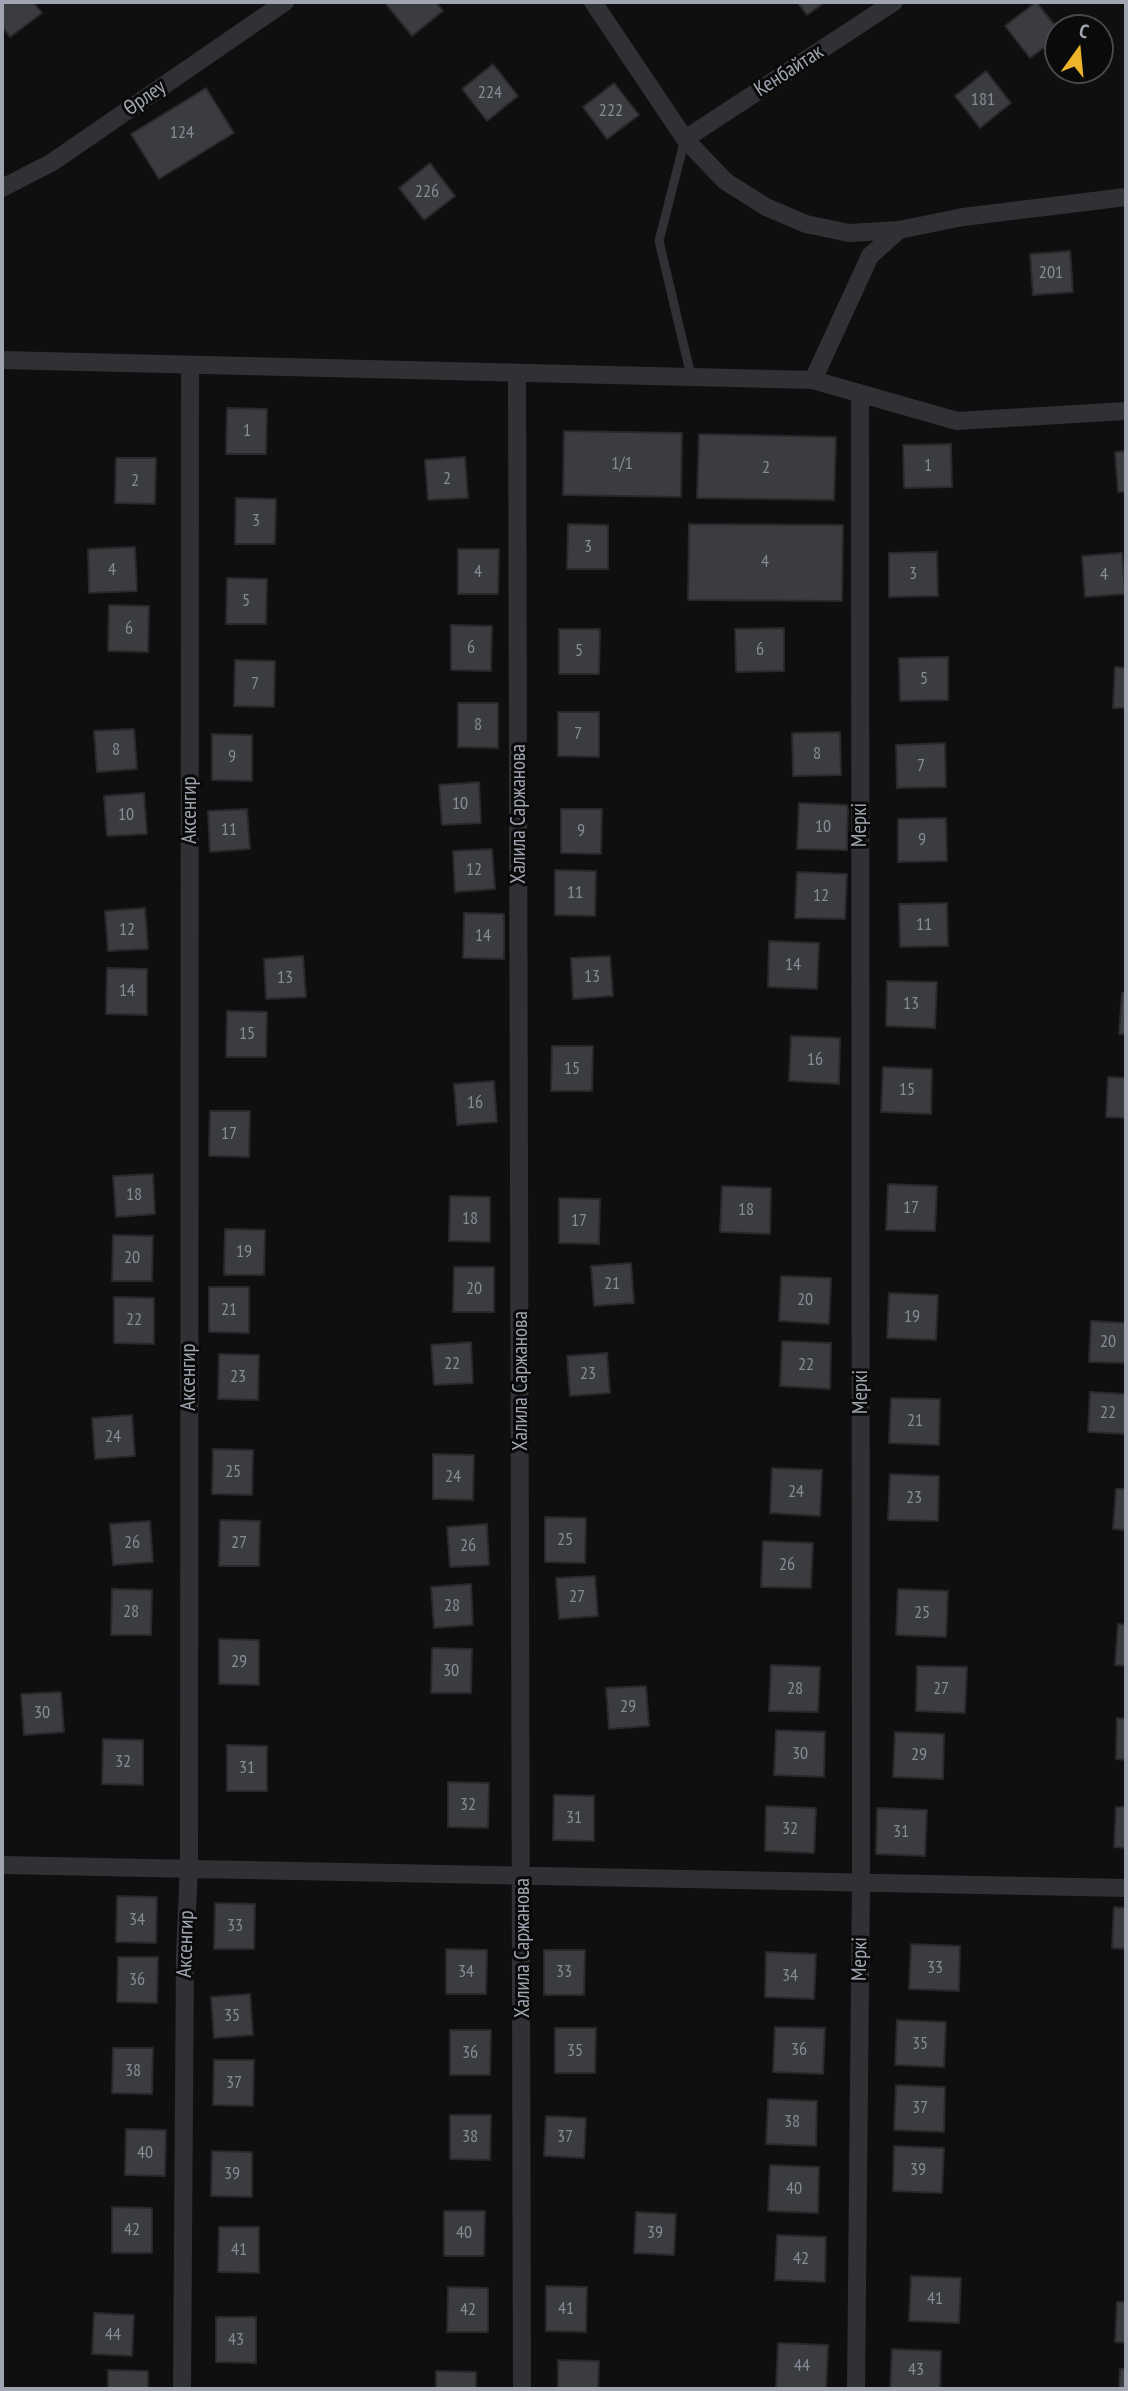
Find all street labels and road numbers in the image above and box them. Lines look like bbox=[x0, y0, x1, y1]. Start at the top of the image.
street label: Кенбайтак bbox=[750, 39, 828, 103]
street label: Өрлеу bbox=[119, 75, 171, 121]
street label: Халила Саржанова bbox=[506, 744, 532, 884]
street label: Аксенгир bbox=[177, 776, 203, 844]
street label: Меркі bbox=[847, 803, 873, 847]
street label: Халила Саржанова bbox=[508, 1311, 534, 1451]
street label: Аксенгир bbox=[176, 1343, 202, 1411]
street label: Меркі bbox=[848, 1370, 874, 1414]
street label: Халила Саржанова bbox=[510, 1878, 536, 2018]
street label: Аксенгир bbox=[172, 1910, 200, 1978]
street label: Меркі bbox=[847, 1937, 873, 1981]

